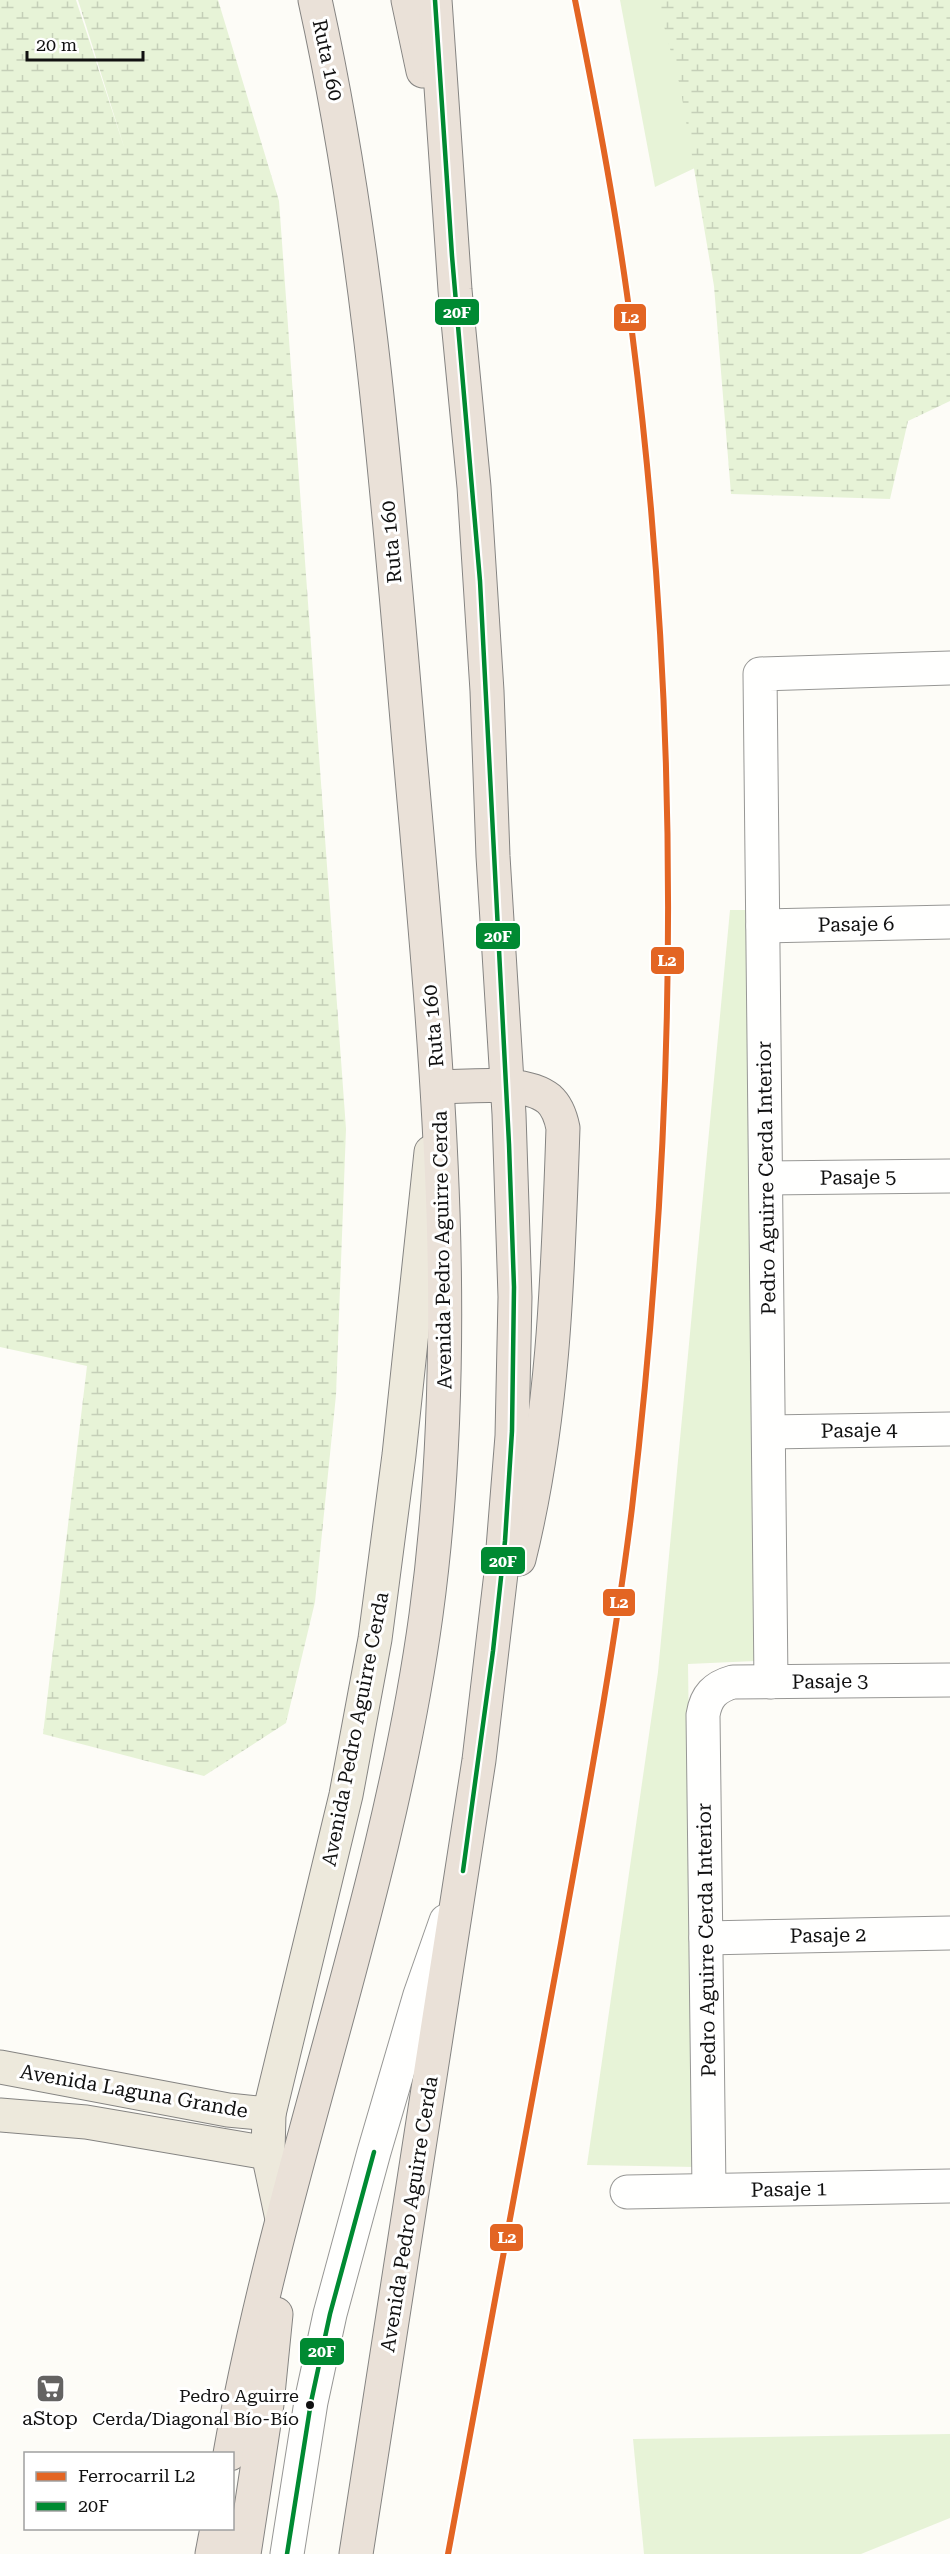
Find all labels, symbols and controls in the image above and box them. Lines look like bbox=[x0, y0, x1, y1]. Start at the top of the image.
street label: Ruta 160 bbox=[308, 17, 348, 103]
scale bar bbox=[27, 24, 142, 62]
text: 20 m bbox=[36, 34, 77, 55]
line badge: 20F bbox=[434, 298, 480, 326]
text: 20F bbox=[443, 303, 471, 322]
line badge: L2 bbox=[613, 303, 647, 332]
text: L2 bbox=[620, 308, 640, 327]
street label: Ruta 160 bbox=[375, 500, 407, 584]
street label: Pasaje 6 bbox=[817, 911, 895, 937]
line badge: 20F bbox=[475, 922, 521, 950]
text: 20F bbox=[484, 927, 512, 946]
line badge: L2 bbox=[650, 946, 685, 975]
text: L2 bbox=[657, 951, 677, 970]
street label: Ruta 160 bbox=[417, 984, 449, 1068]
street label: Pedro Aguirre Cerda Interior bbox=[752, 1041, 780, 1315]
street label: Avenida Pedro Aguirre Cerda bbox=[428, 1110, 456, 1390]
street label: Pasaje 5 bbox=[819, 1164, 897, 1190]
street label: Pasaje 4 bbox=[820, 1417, 898, 1443]
line badge: 20F bbox=[480, 1546, 526, 1575]
text: 20F bbox=[489, 1552, 517, 1571]
line badge: L2 bbox=[602, 1588, 636, 1617]
street label: Avenida Pedro Aguirre Cerda bbox=[317, 1590, 393, 1868]
text: L2 bbox=[609, 1593, 629, 1612]
street label: Pasaje 3 bbox=[791, 1668, 869, 1694]
street label: Pedro Aguirre Cerda Interior bbox=[692, 1803, 720, 2077]
street label: Pasaje 2 bbox=[789, 1922, 867, 1948]
street label: Avenida Laguna Grande bbox=[18, 2059, 250, 2123]
street label: Avenida Pedro Aguirre Cerda bbox=[375, 2074, 443, 2354]
street label: Pasaje 1 bbox=[750, 2176, 828, 2202]
line badge: L2 bbox=[489, 2223, 524, 2252]
text: L2 bbox=[497, 2228, 517, 2247]
line badge: 20F bbox=[299, 2337, 345, 2366]
text: 20F bbox=[308, 2342, 336, 2361]
supermarket icon: aStop bbox=[34, 2372, 66, 2404]
place label: Pedro Aguirre Cerda/Diagonal Bío-Bío bbox=[92, 2385, 299, 2429]
marker: Pedro Aguirre Cerda/Diagonal Bío-Bío bbox=[304, 2399, 316, 2411]
place label: aStop bbox=[22, 2406, 78, 2430]
legend bbox=[24, 2452, 234, 2530]
text: Ferrocarril L2 bbox=[78, 2465, 195, 2486]
text: 20F bbox=[78, 2495, 109, 2516]

